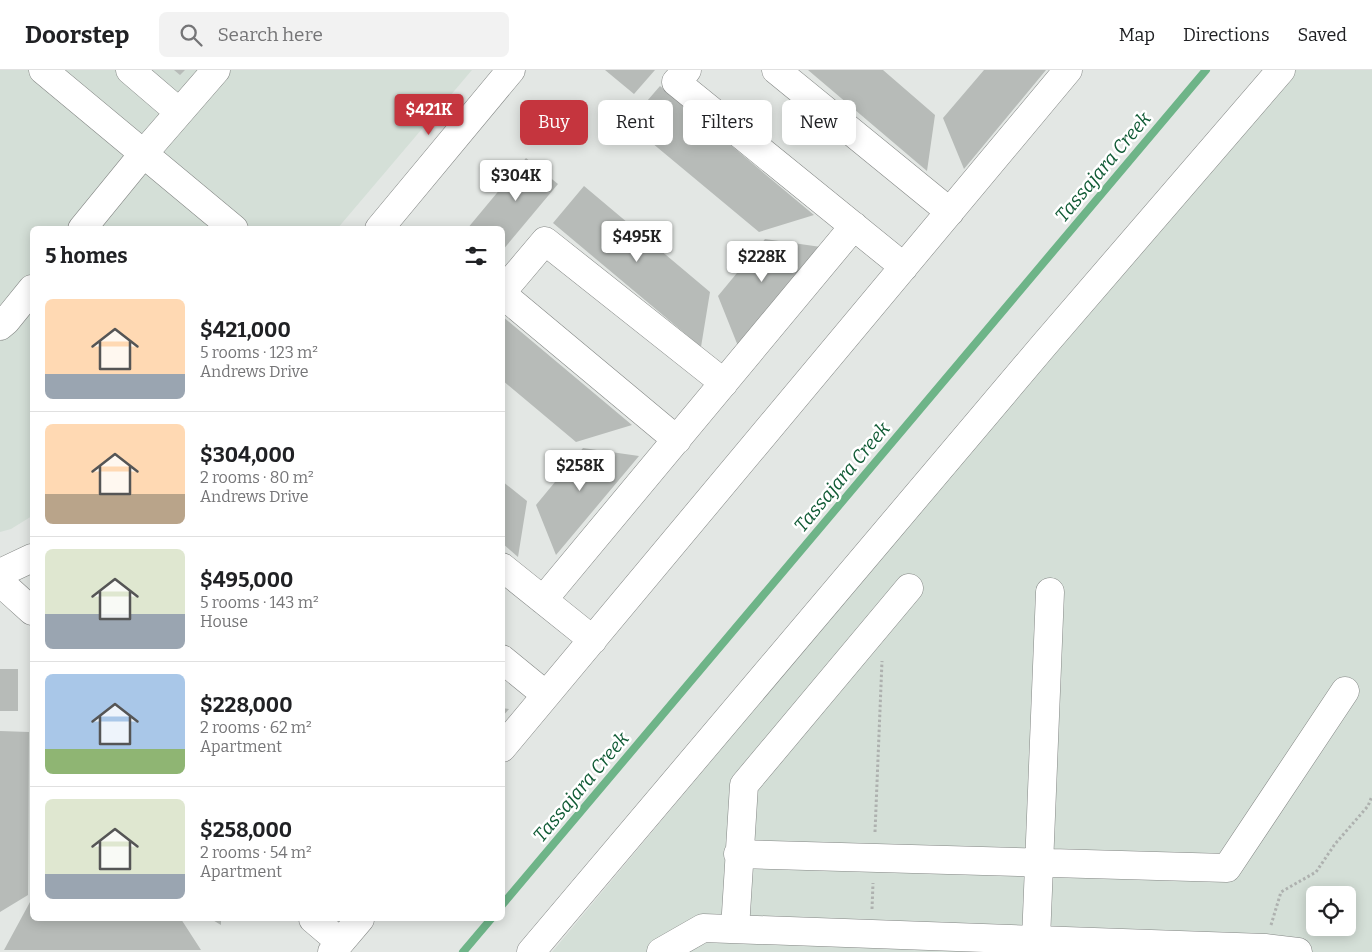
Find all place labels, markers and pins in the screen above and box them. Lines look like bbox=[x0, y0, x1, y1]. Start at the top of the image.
pin: $421K bbox=[394, 93, 464, 136]
pin: $304K bbox=[481, 160, 551, 202]
pin: $495K bbox=[602, 220, 672, 263]
pin: $228K bbox=[727, 240, 797, 283]
pin: $258K bbox=[545, 450, 615, 492]

